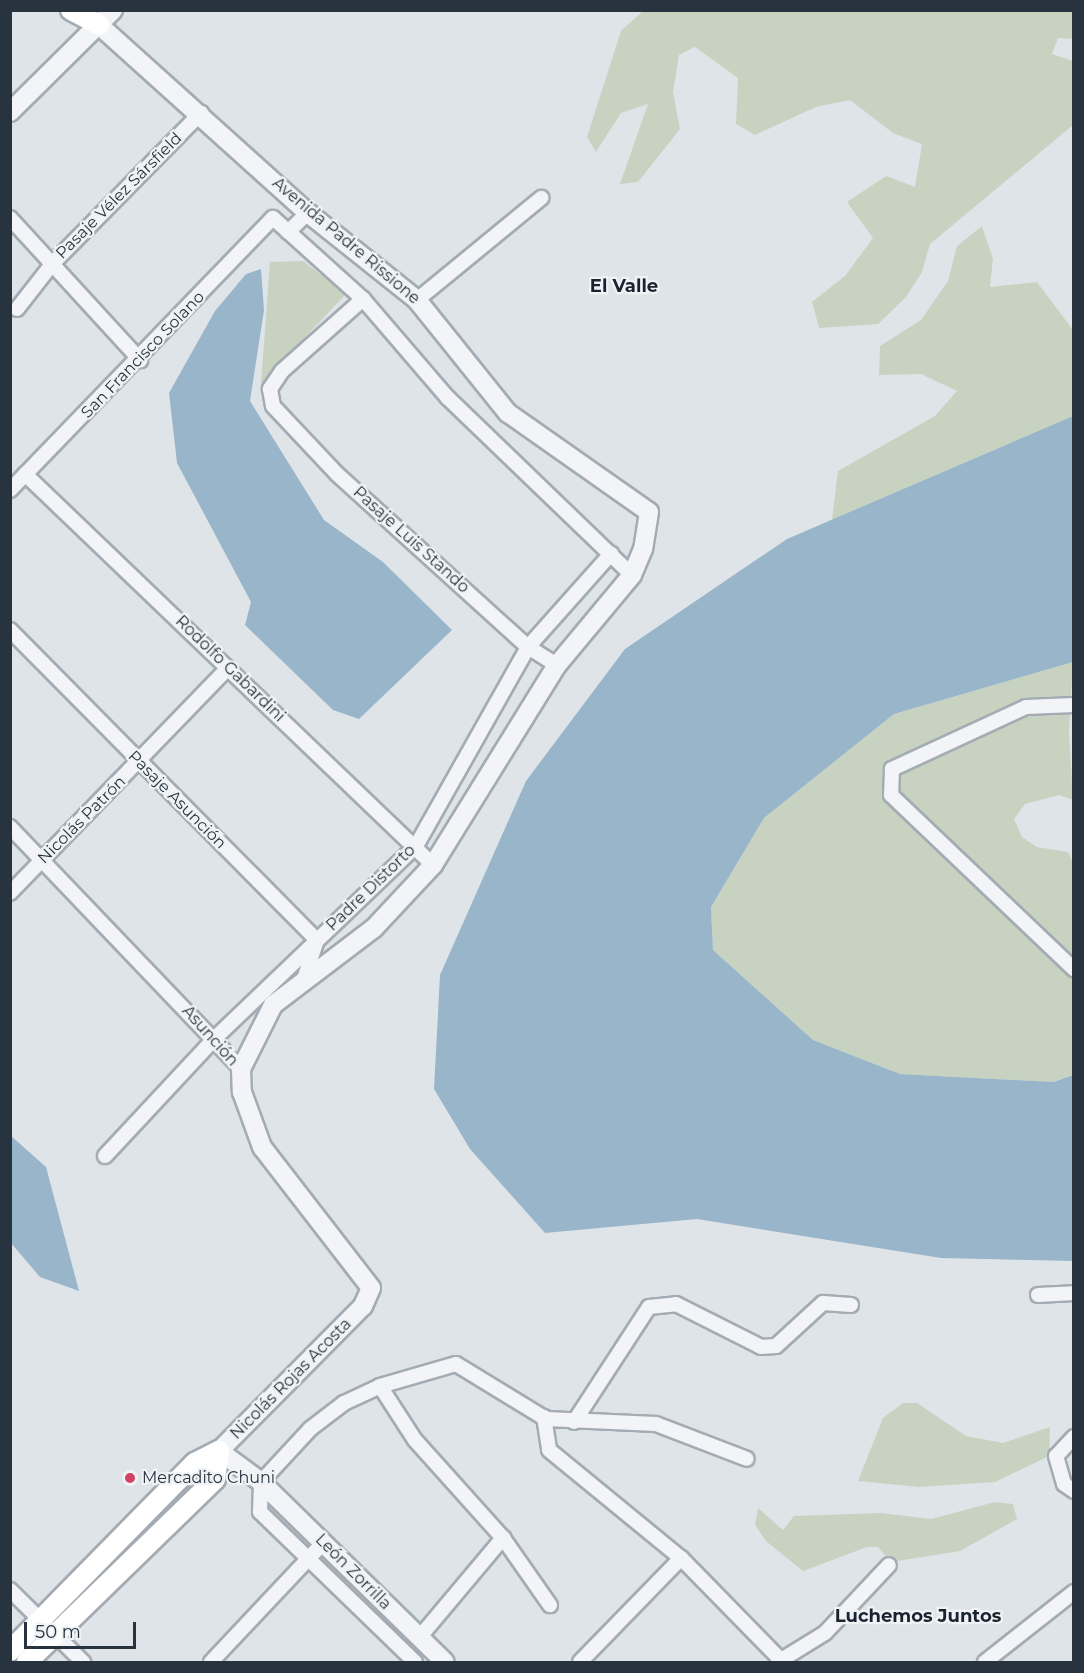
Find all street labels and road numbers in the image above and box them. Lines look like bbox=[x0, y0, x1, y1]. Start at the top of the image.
street label: Pasaje Vélez Sársfield bbox=[52, 129, 186, 263]
street label: Avenida Padre Rissione bbox=[268, 174, 424, 308]
street label: San Francisco Solano bbox=[77, 288, 209, 422]
street label: Pasaje Luis Stando bbox=[349, 483, 473, 597]
street label: Rodolfo Gabardini bbox=[171, 612, 289, 726]
street label: Pasaje Asunción bbox=[124, 747, 230, 853]
street label: Nicolás Patrón bbox=[34, 772, 130, 868]
street label: Padre Distorto bbox=[323, 841, 419, 935]
street label: Asunción bbox=[178, 1002, 242, 1070]
street label: Nicolás Rojas Acosta bbox=[227, 1315, 355, 1443]
street label: León Zorrilla bbox=[311, 1530, 395, 1614]

